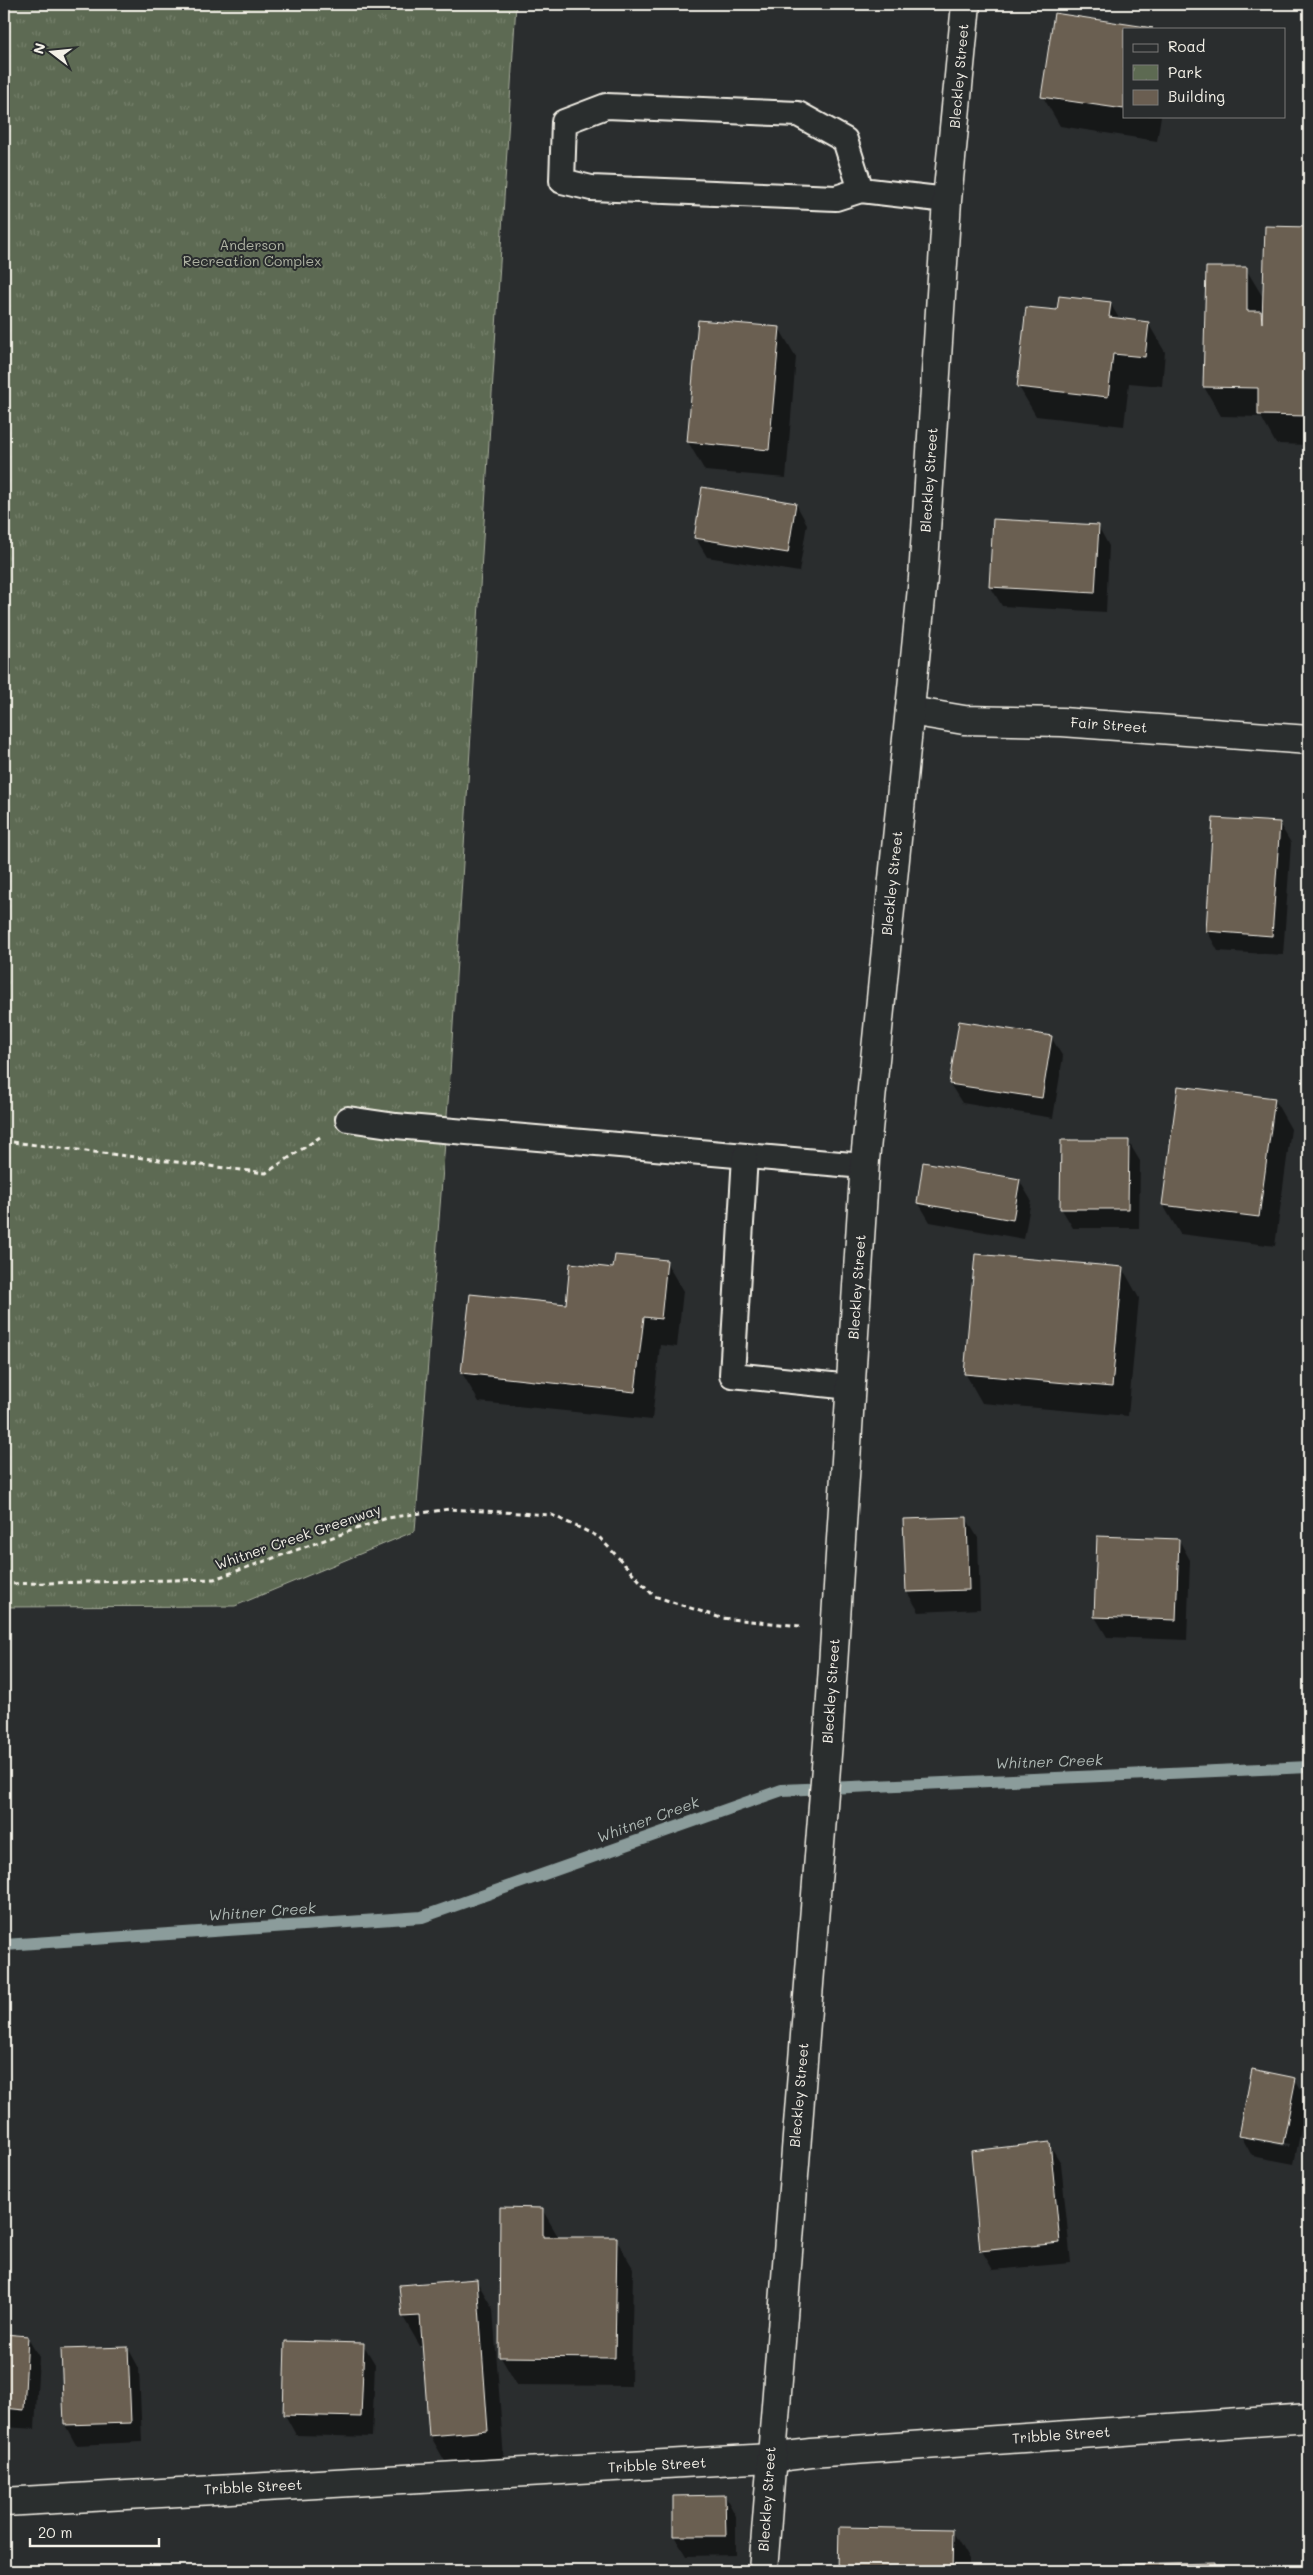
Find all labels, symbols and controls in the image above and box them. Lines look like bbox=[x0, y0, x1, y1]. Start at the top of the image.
street label: Bleckley Street bbox=[944, 23, 973, 129]
north arrow bbox=[28, 28, 78, 78]
legend bbox=[1123, 28, 1286, 118]
text: Road bbox=[1168, 36, 1205, 56]
text: N bbox=[28, 41, 50, 56]
text: Park bbox=[1168, 62, 1202, 82]
text: Building bbox=[1168, 86, 1225, 106]
park label: Anderson Recreation Complex bbox=[183, 235, 321, 270]
street label: Bleckley Street bbox=[915, 427, 942, 533]
street label: Fair Street bbox=[1070, 712, 1148, 737]
street label: Bleckley Street bbox=[877, 830, 906, 936]
street label: Bleckley Street bbox=[843, 1234, 870, 1340]
street label: Whitner Creek Greenway bbox=[212, 1499, 383, 1574]
street label: Bleckley Street bbox=[817, 1638, 844, 1744]
water label: Whitner Creek bbox=[995, 1749, 1104, 1773]
water label: Whitner Creek bbox=[594, 1791, 703, 1847]
water label: Whitner Creek bbox=[208, 1897, 317, 1925]
street label: Bleckley Street bbox=[784, 2042, 813, 2148]
street label: Tribble Street bbox=[1011, 2422, 1111, 2447]
street label: Bleckley Street bbox=[753, 2446, 780, 2552]
street label: Tribble Street bbox=[607, 2452, 706, 2477]
street label: Tribble Street bbox=[203, 2474, 302, 2499]
scale bar bbox=[30, 2515, 159, 2547]
text: 20 m bbox=[38, 2522, 72, 2542]

